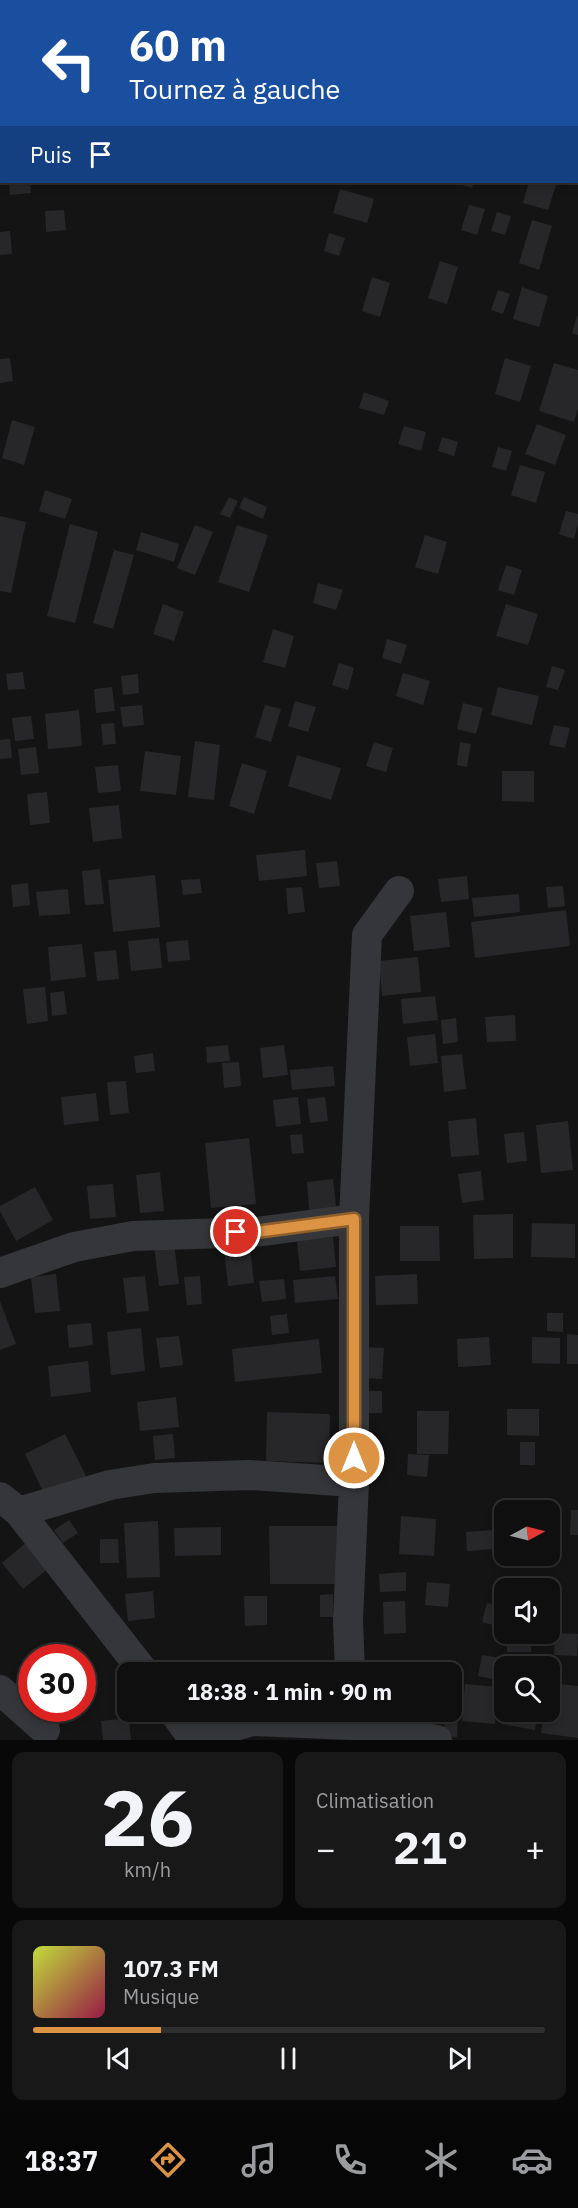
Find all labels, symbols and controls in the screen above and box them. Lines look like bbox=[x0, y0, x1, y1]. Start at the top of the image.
text: 60 m bbox=[129, 18, 227, 73]
icon: left bbox=[30, 24, 108, 102]
text: Tournez à gauche bbox=[129, 71, 340, 106]
icon: arrive bbox=[84, 138, 117, 171]
text: Puis bbox=[30, 140, 72, 169]
pin bbox=[210, 1206, 261, 1257]
icon: arrive bbox=[219, 1215, 252, 1248]
position arrow bbox=[322, 1426, 386, 1490]
north arrow bbox=[494, 1500, 560, 1566]
map controls bbox=[494, 1500, 560, 1722]
button: sound bbox=[494, 1578, 560, 1644]
speed limit sign: 30 bbox=[18, 1644, 96, 1722]
button: search bbox=[494, 1656, 560, 1722]
text: 18:38 · 1 min · 90 m bbox=[187, 1677, 392, 1706]
text: 26 bbox=[101, 1766, 194, 1867]
text: Climatisation bbox=[316, 1787, 434, 1814]
text: 21° bbox=[393, 1818, 468, 1876]
text: − bbox=[316, 1827, 336, 1870]
text: + bbox=[525, 1827, 545, 1870]
text: km/h bbox=[124, 1856, 171, 1883]
text: 107.3 FM bbox=[123, 1954, 219, 1983]
text: Musique bbox=[123, 1983, 199, 2010]
icon: previous bbox=[102, 2042, 135, 2075]
icon: pause bbox=[272, 2042, 305, 2075]
icon: next bbox=[443, 2042, 476, 2075]
icon: directions bbox=[147, 2139, 189, 2181]
icon: music bbox=[238, 2139, 280, 2181]
icon: phone bbox=[329, 2139, 371, 2181]
icon: climate bbox=[420, 2139, 462, 2181]
icon: car bbox=[511, 2139, 553, 2181]
text: 18:37 bbox=[25, 2143, 98, 2178]

